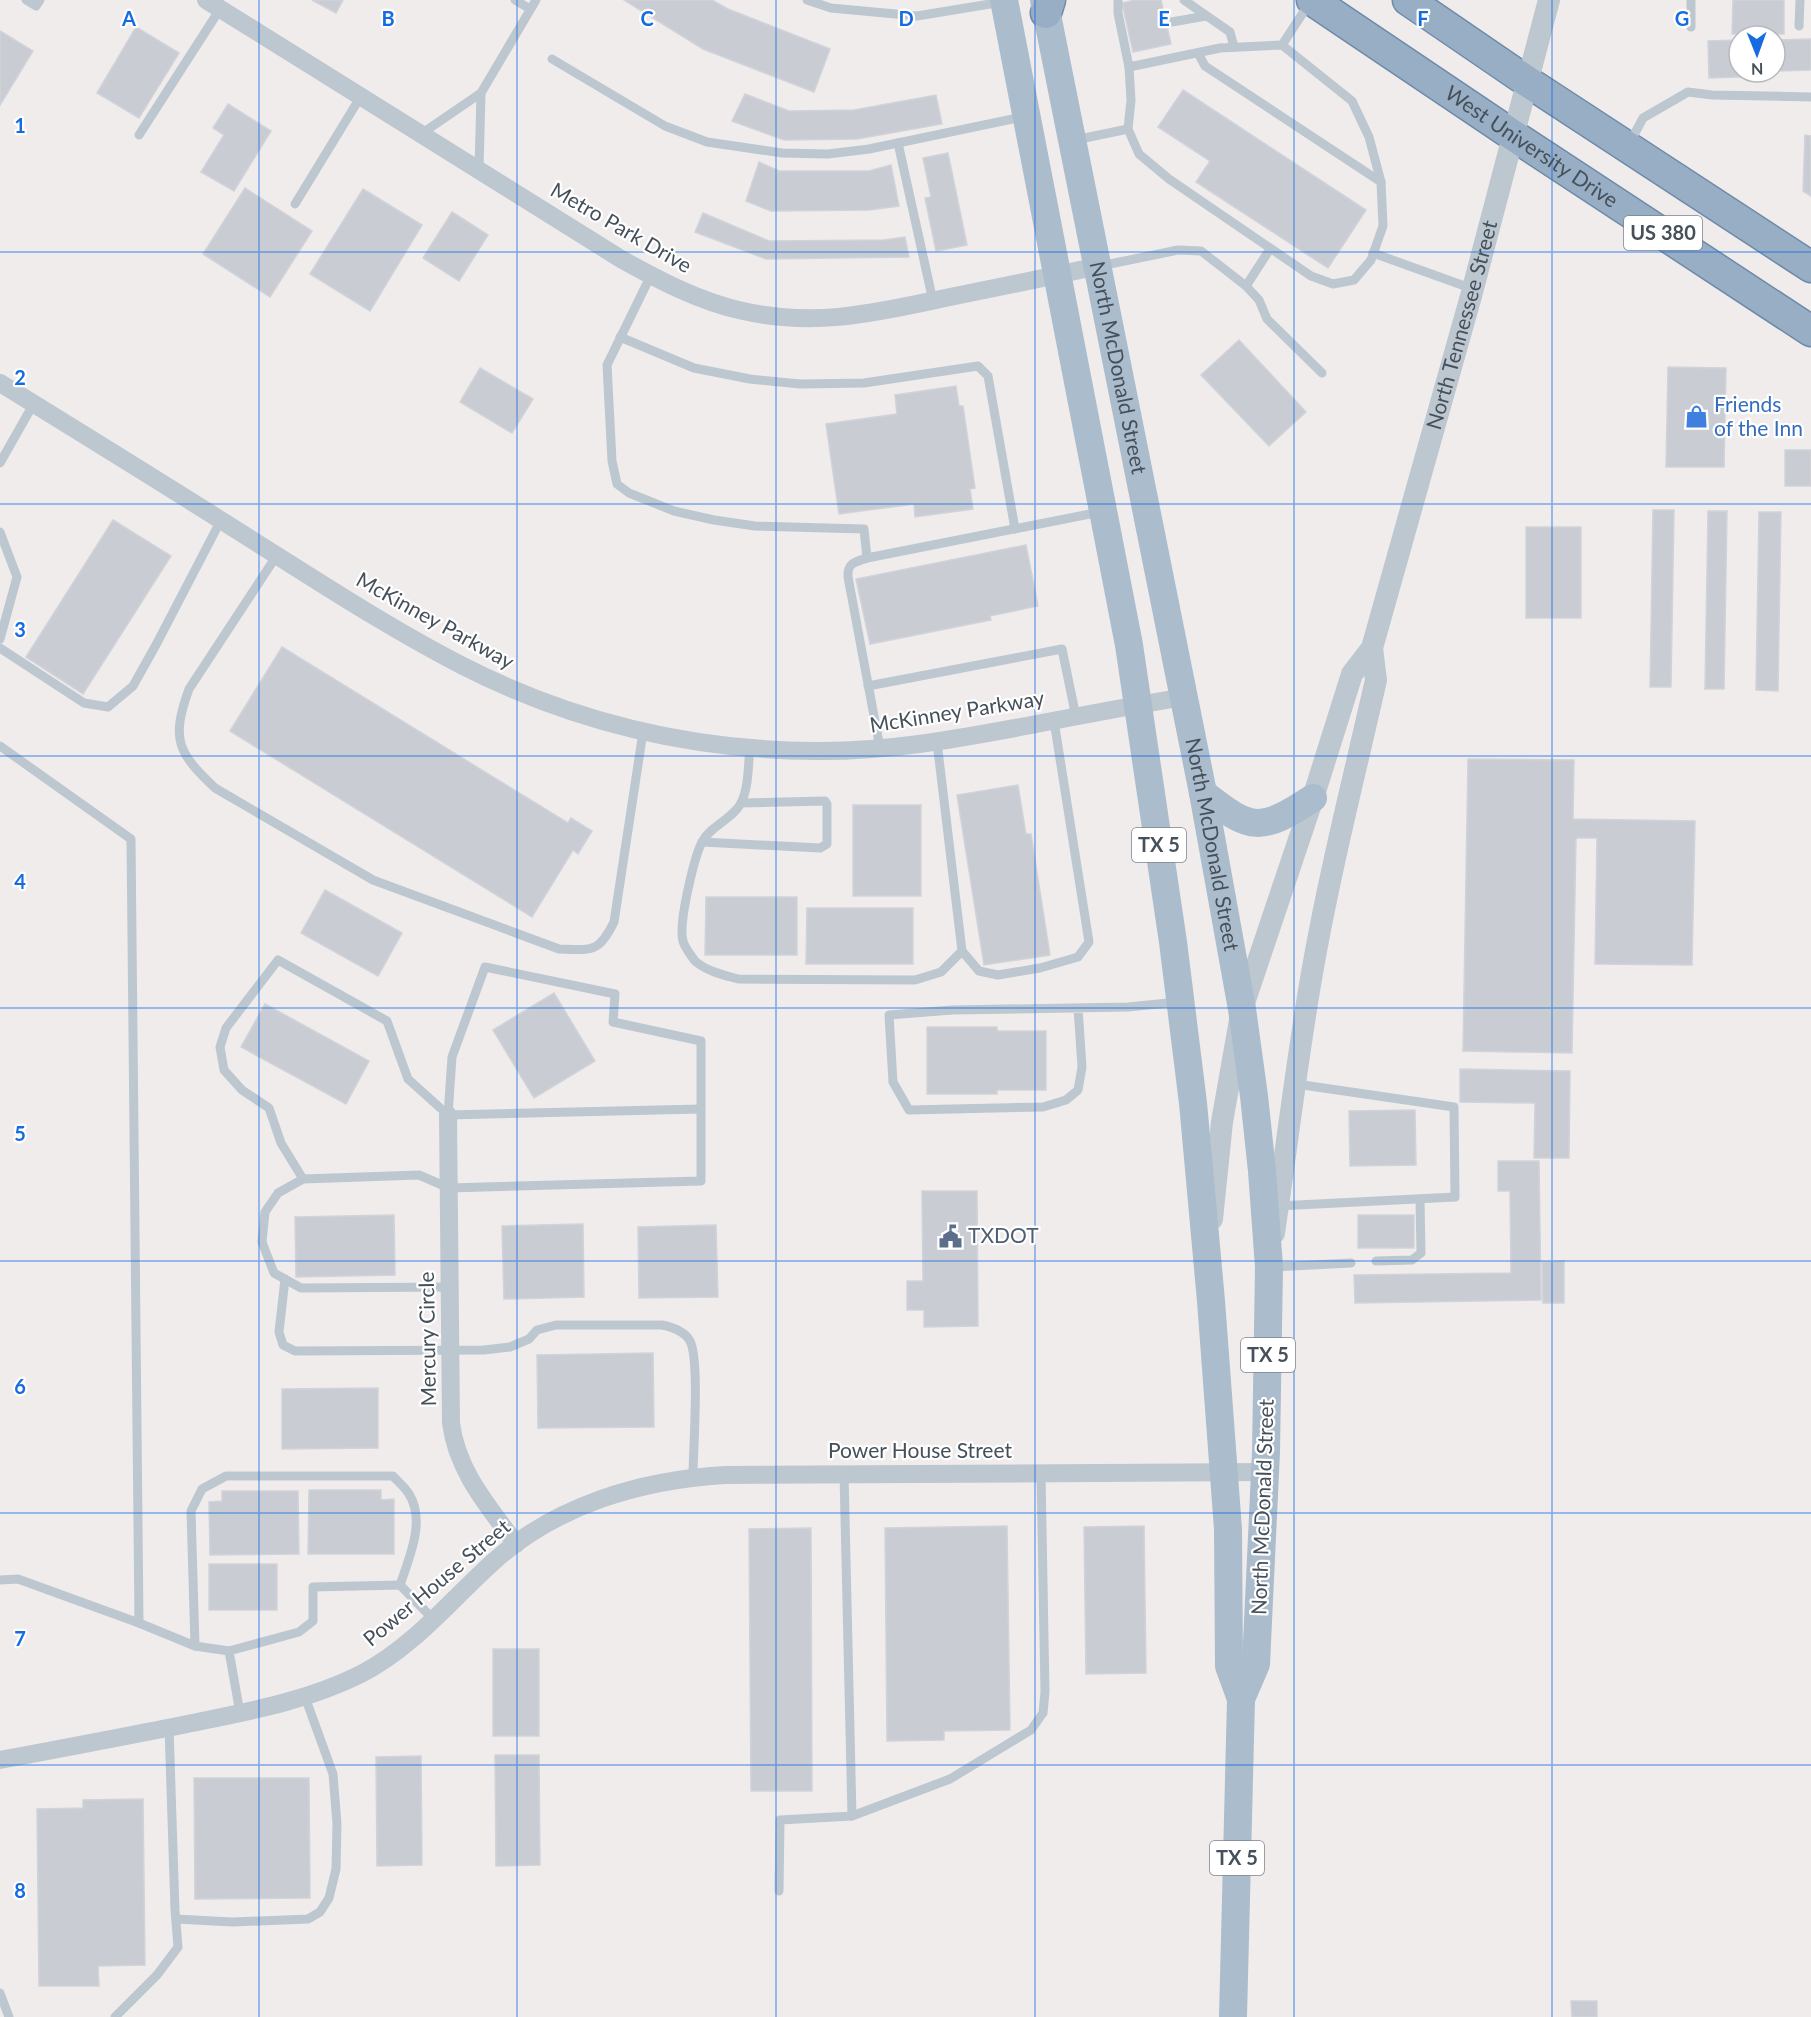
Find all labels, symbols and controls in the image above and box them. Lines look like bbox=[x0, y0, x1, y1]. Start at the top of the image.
text: A bbox=[121, 6, 136, 30]
text: B bbox=[381, 6, 395, 30]
text: C bbox=[640, 6, 654, 30]
text: D bbox=[898, 6, 914, 30]
text: E bbox=[1158, 6, 1170, 30]
text: F bbox=[1417, 6, 1429, 30]
text: G bbox=[1675, 6, 1689, 30]
north arrow bbox=[1727, 24, 1787, 84]
text: N bbox=[1751, 60, 1764, 79]
street label: West University Drive bbox=[1441, 79, 1623, 212]
text: 1 bbox=[14, 113, 26, 137]
street label: Metro Park Drive bbox=[547, 176, 697, 277]
road number: US 380 bbox=[1624, 216, 1702, 250]
street label: North Tennessee Street bbox=[1420, 217, 1502, 432]
street label: North McDonald Street bbox=[1086, 259, 1153, 476]
text: 2 bbox=[14, 365, 26, 389]
place label: Friends of the Inn bbox=[1714, 391, 1803, 440]
shop icon: Friends of the Inn bbox=[1683, 404, 1709, 430]
street label: McKinney Parkway bbox=[353, 566, 519, 673]
text: 3 bbox=[14, 617, 26, 641]
street label: McKinney Parkway bbox=[868, 684, 1046, 737]
street label: North McDonald Street bbox=[1181, 735, 1245, 953]
road number: TX 5 bbox=[1132, 828, 1186, 862]
text: 4 bbox=[14, 869, 26, 893]
text: 5 bbox=[14, 1121, 26, 1145]
place label: TXDOT bbox=[968, 1222, 1039, 1247]
public building icon: TXDOT bbox=[937, 1223, 963, 1249]
street label: Mercury Circle bbox=[413, 1271, 440, 1407]
road number: TX 5 bbox=[1241, 1338, 1295, 1372]
text: 6 bbox=[14, 1374, 26, 1398]
street label: North McDonald Street bbox=[1245, 1398, 1278, 1615]
street label: Power House Street bbox=[828, 1437, 1012, 1462]
street label: Power House Street bbox=[358, 1513, 515, 1651]
text: 7 bbox=[14, 1626, 26, 1650]
road number: TX 5 bbox=[1210, 1841, 1264, 1875]
text: 8 bbox=[14, 1878, 26, 1902]

